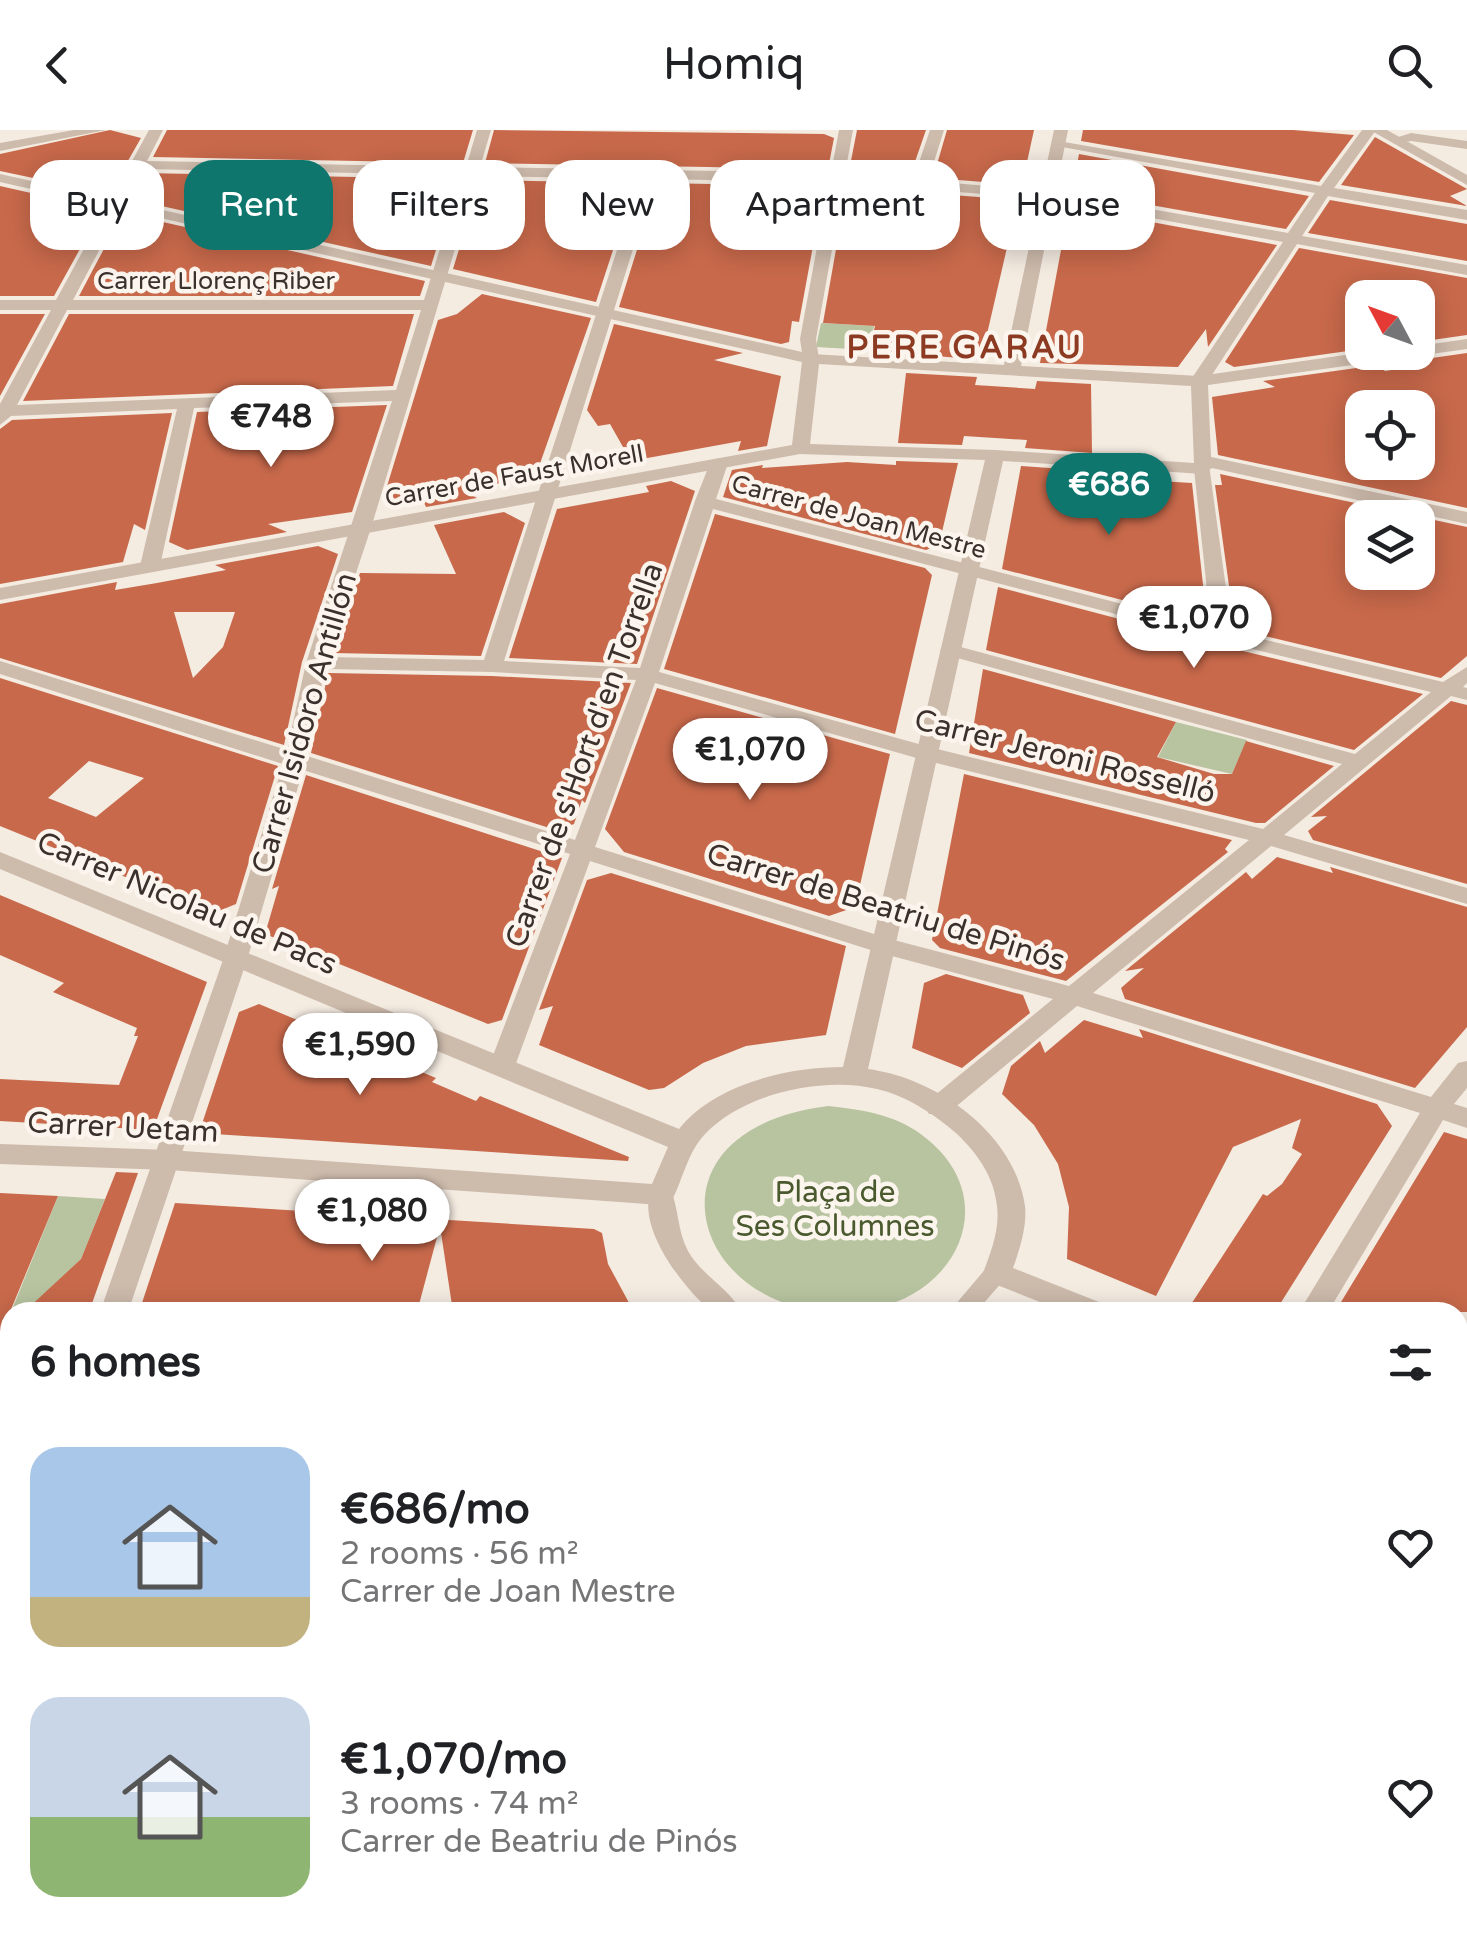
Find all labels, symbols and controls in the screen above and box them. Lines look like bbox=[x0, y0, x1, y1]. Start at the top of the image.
icon: back bbox=[30, 38, 85, 93]
text: Homiq bbox=[663, 38, 804, 92]
icon: search bbox=[1382, 38, 1437, 93]
chip: Buy bbox=[30, 160, 164, 250]
chip: Rent bbox=[184, 160, 333, 250]
chip: Filters bbox=[353, 160, 525, 250]
chip: New bbox=[545, 160, 690, 250]
chip: Apartment bbox=[710, 160, 960, 250]
chip: House bbox=[980, 160, 1155, 250]
street label: Carrer Llorenç Riber bbox=[97, 266, 336, 296]
north arrow bbox=[1345, 280, 1435, 370]
map controls bbox=[1345, 280, 1435, 590]
district label: PERE GARAU bbox=[847, 329, 1083, 367]
pin: €748 bbox=[212, 385, 330, 470]
button: locate bbox=[1345, 390, 1435, 480]
text: €748 bbox=[230, 398, 312, 436]
street label: Carrer de Faust Morell bbox=[383, 438, 646, 514]
pin: €686 bbox=[1050, 453, 1168, 538]
text: €686 bbox=[1068, 466, 1150, 504]
street label: Carrer de Joan Mestre bbox=[728, 469, 989, 565]
button: layers bbox=[1345, 500, 1435, 590]
street label: Carrer de s'Hort d'en Torrella bbox=[497, 558, 671, 953]
street label: Carrer Isidoro Antillón bbox=[244, 568, 365, 878]
pin: €1,070 bbox=[1113, 586, 1275, 671]
text: €1,070 bbox=[1139, 599, 1249, 637]
street label: Carrer Jeroni Rosselló bbox=[911, 701, 1219, 812]
pin: €1,070 bbox=[669, 718, 831, 803]
text: €1,070 bbox=[695, 731, 805, 769]
street label: Carrer Nicolau de Pacs bbox=[31, 823, 342, 983]
street label: Carrer de Beatriu de Pinós bbox=[702, 835, 1070, 980]
pin: €1,590 bbox=[279, 1013, 441, 1098]
text: €1,590 bbox=[305, 1026, 415, 1064]
street label: Carrer Uetam bbox=[26, 1104, 220, 1151]
park label: Plaça de Ses Columnes bbox=[735, 1174, 935, 1245]
pin: €1,080 bbox=[291, 1179, 453, 1264]
text: €1,080 bbox=[317, 1192, 427, 1230]
icon: filters bbox=[1383, 1335, 1438, 1390]
text: 6 homes bbox=[30, 1337, 201, 1388]
text: €686/mo bbox=[340, 1484, 530, 1535]
icon: home bbox=[110, 1487, 230, 1607]
icon: heart bbox=[1383, 1520, 1438, 1575]
text: 2 rooms · 56 m² bbox=[340, 1535, 579, 1573]
text: Carrer de Joan Mestre bbox=[340, 1573, 676, 1611]
text: €1,070/mo bbox=[340, 1734, 567, 1785]
icon: home bbox=[110, 1737, 230, 1857]
icon: heart bbox=[1383, 1770, 1438, 1825]
text: 3 rooms · 74 m² bbox=[340, 1785, 579, 1823]
text: Carrer de Beatriu de Pinós bbox=[340, 1823, 738, 1861]

